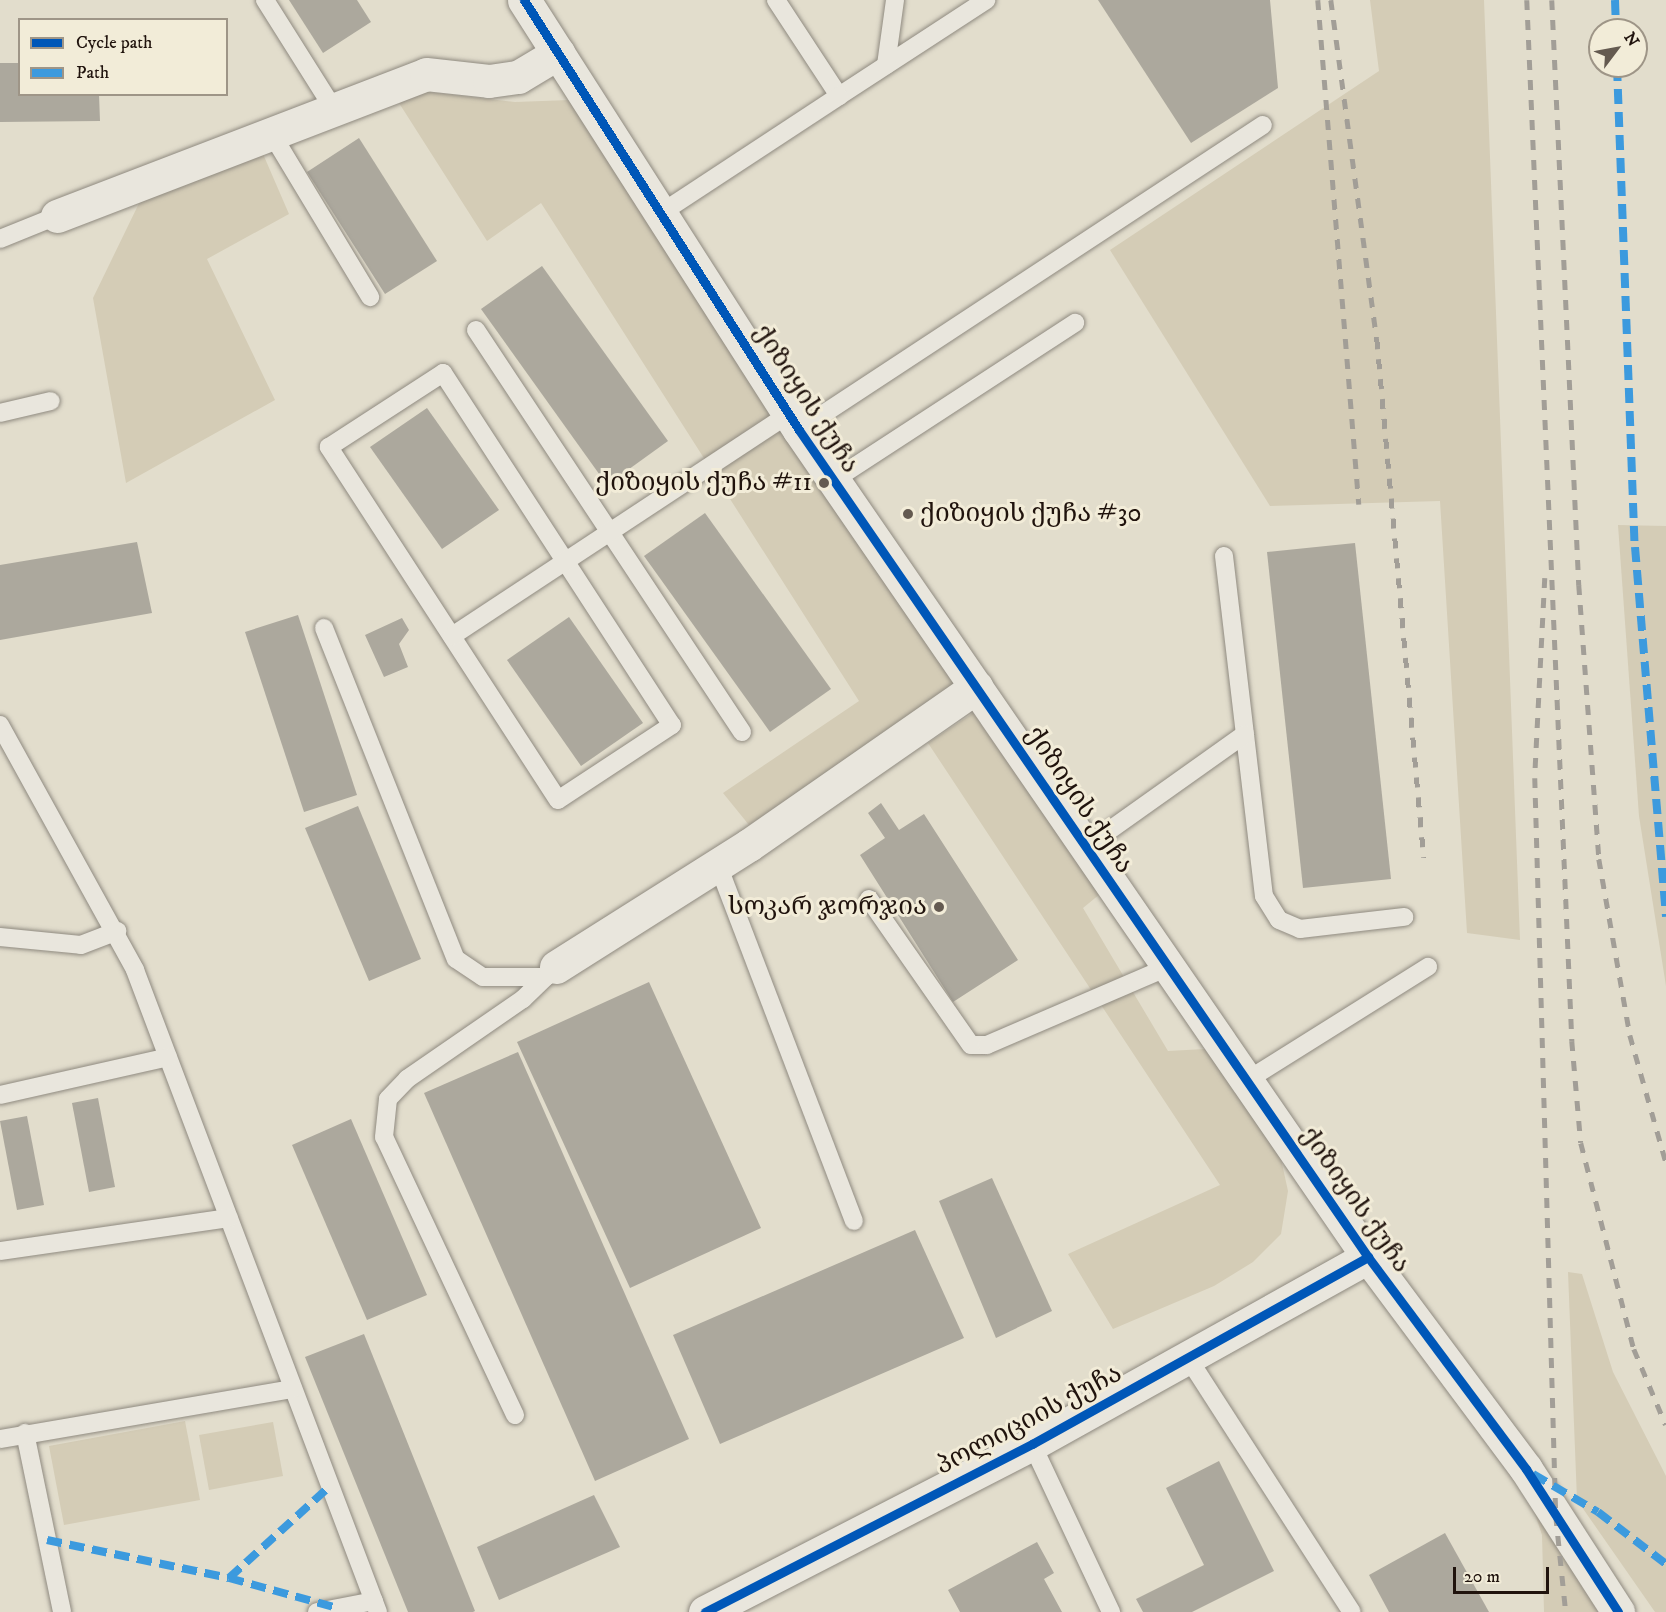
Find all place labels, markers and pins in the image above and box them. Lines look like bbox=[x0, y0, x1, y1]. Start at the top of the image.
place label: ქიზიყის ქუჩა #11 bbox=[595, 467, 812, 499]
marker: ქიზიყის ქუჩა #11 bbox=[817, 476, 831, 490]
place label: ქიზიყის ქუჩა #30 bbox=[920, 498, 1141, 530]
marker: ქიზიყის ქუჩა #30 bbox=[901, 507, 915, 521]
place label: სოკარ ჯორჯია bbox=[728, 891, 927, 923]
marker: სოკარ ჯორჯია bbox=[932, 900, 946, 914]

